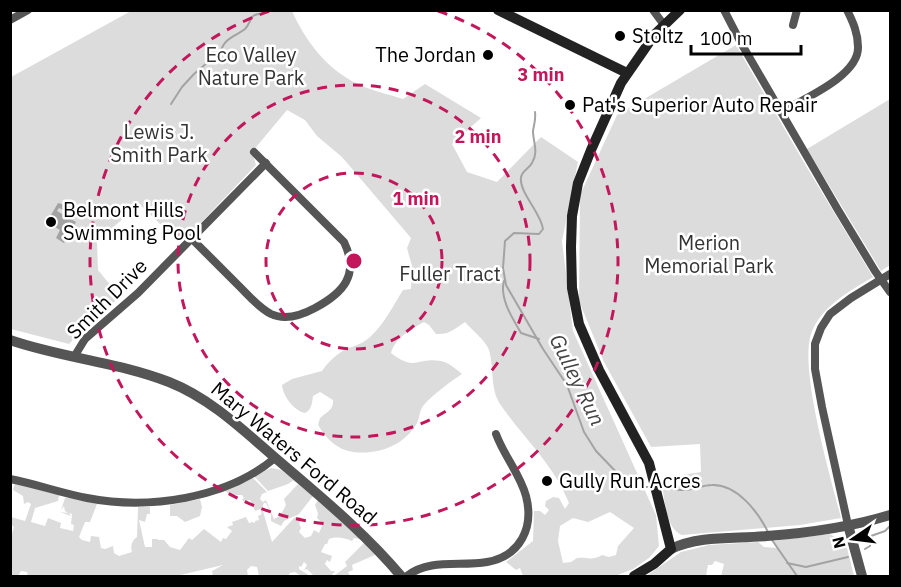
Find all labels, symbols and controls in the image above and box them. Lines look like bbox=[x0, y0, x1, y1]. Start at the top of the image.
scale bar bbox=[691, 18, 800, 56]
place label: Stoltz bbox=[632, 22, 683, 49]
text: 100 m bbox=[700, 27, 752, 50]
marker: Stoltz bbox=[613, 29, 627, 43]
park label: Eco Valley Nature Park bbox=[198, 41, 305, 91]
place label: The Jordan bbox=[375, 41, 476, 68]
marker: The Jordan bbox=[481, 48, 495, 62]
text: 3 min bbox=[517, 63, 565, 86]
place label: Pat's Superior Auto Repair bbox=[582, 91, 817, 118]
marker: Pat's Superior Auto Repair bbox=[563, 98, 577, 112]
park label: Lewis J. Smith Park bbox=[110, 118, 208, 168]
text: 2 min bbox=[454, 125, 502, 148]
text: 1 min bbox=[392, 187, 440, 210]
place label: Belmont Hills Swimming Pool bbox=[63, 196, 201, 246]
marker: Belmont Hills Swimming Pool bbox=[44, 215, 58, 229]
park label: Merion Memorial Park bbox=[644, 229, 774, 279]
centre of rings bbox=[344, 251, 364, 271]
street label: Smith Drive bbox=[60, 252, 153, 345]
park label: Fuller Tract bbox=[399, 260, 501, 287]
water label: Gulley Run bbox=[544, 329, 612, 430]
street label: Mary Waters Ford Road bbox=[206, 375, 383, 530]
place label: Gully Run Acres bbox=[559, 467, 701, 494]
marker: Gully Run Acres bbox=[540, 474, 554, 488]
north arrow bbox=[823, 509, 883, 569]
text: N bbox=[827, 535, 850, 551]

